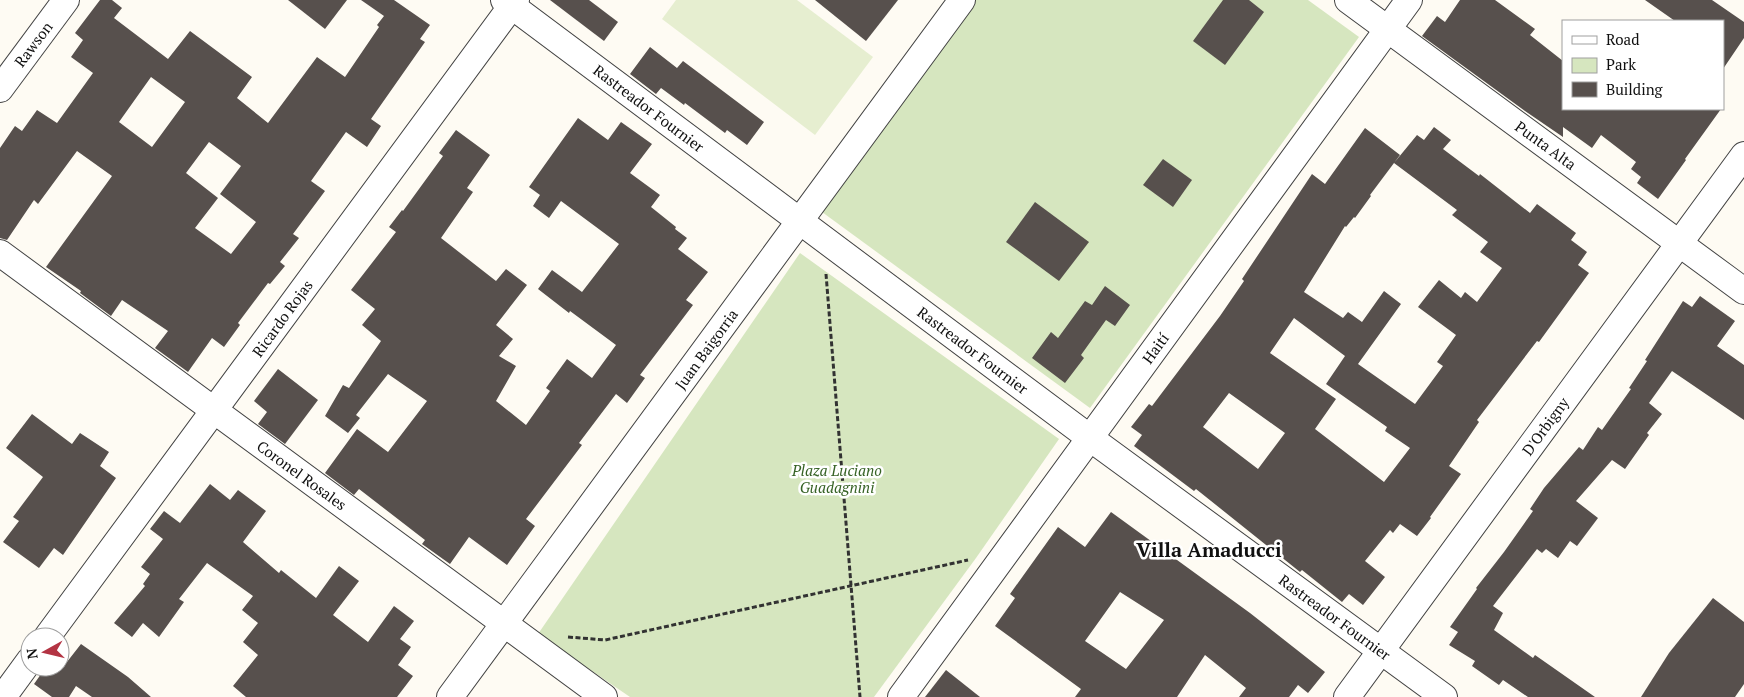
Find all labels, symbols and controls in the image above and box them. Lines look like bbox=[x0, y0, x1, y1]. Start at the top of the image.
street label: Rawson bbox=[9, 17, 57, 71]
legend bbox=[1562, 20, 1724, 110]
text: Road bbox=[1606, 29, 1639, 49]
text: Park bbox=[1606, 54, 1636, 74]
street label: Rastreador Fournier bbox=[590, 60, 709, 156]
text: Building bbox=[1606, 79, 1664, 99]
street label: Punta Alta bbox=[1511, 116, 1581, 174]
street label: Ricardo Rojas bbox=[247, 275, 317, 361]
street label: Rastreador Fournier bbox=[914, 302, 1033, 398]
street label: Juan Baigorria bbox=[670, 304, 742, 393]
street label: Haití bbox=[1137, 328, 1173, 367]
street label: D'Orbigny bbox=[1517, 393, 1573, 459]
street label: Coronel Rosales bbox=[253, 436, 351, 514]
park label: Plaza Luciano Guadagnini bbox=[791, 460, 882, 497]
district label: Villa Amaducci bbox=[1136, 536, 1282, 563]
street label: Rastreador Fournier bbox=[1275, 570, 1395, 665]
north arrow bbox=[20, 627, 70, 677]
text: N bbox=[21, 647, 42, 660]

